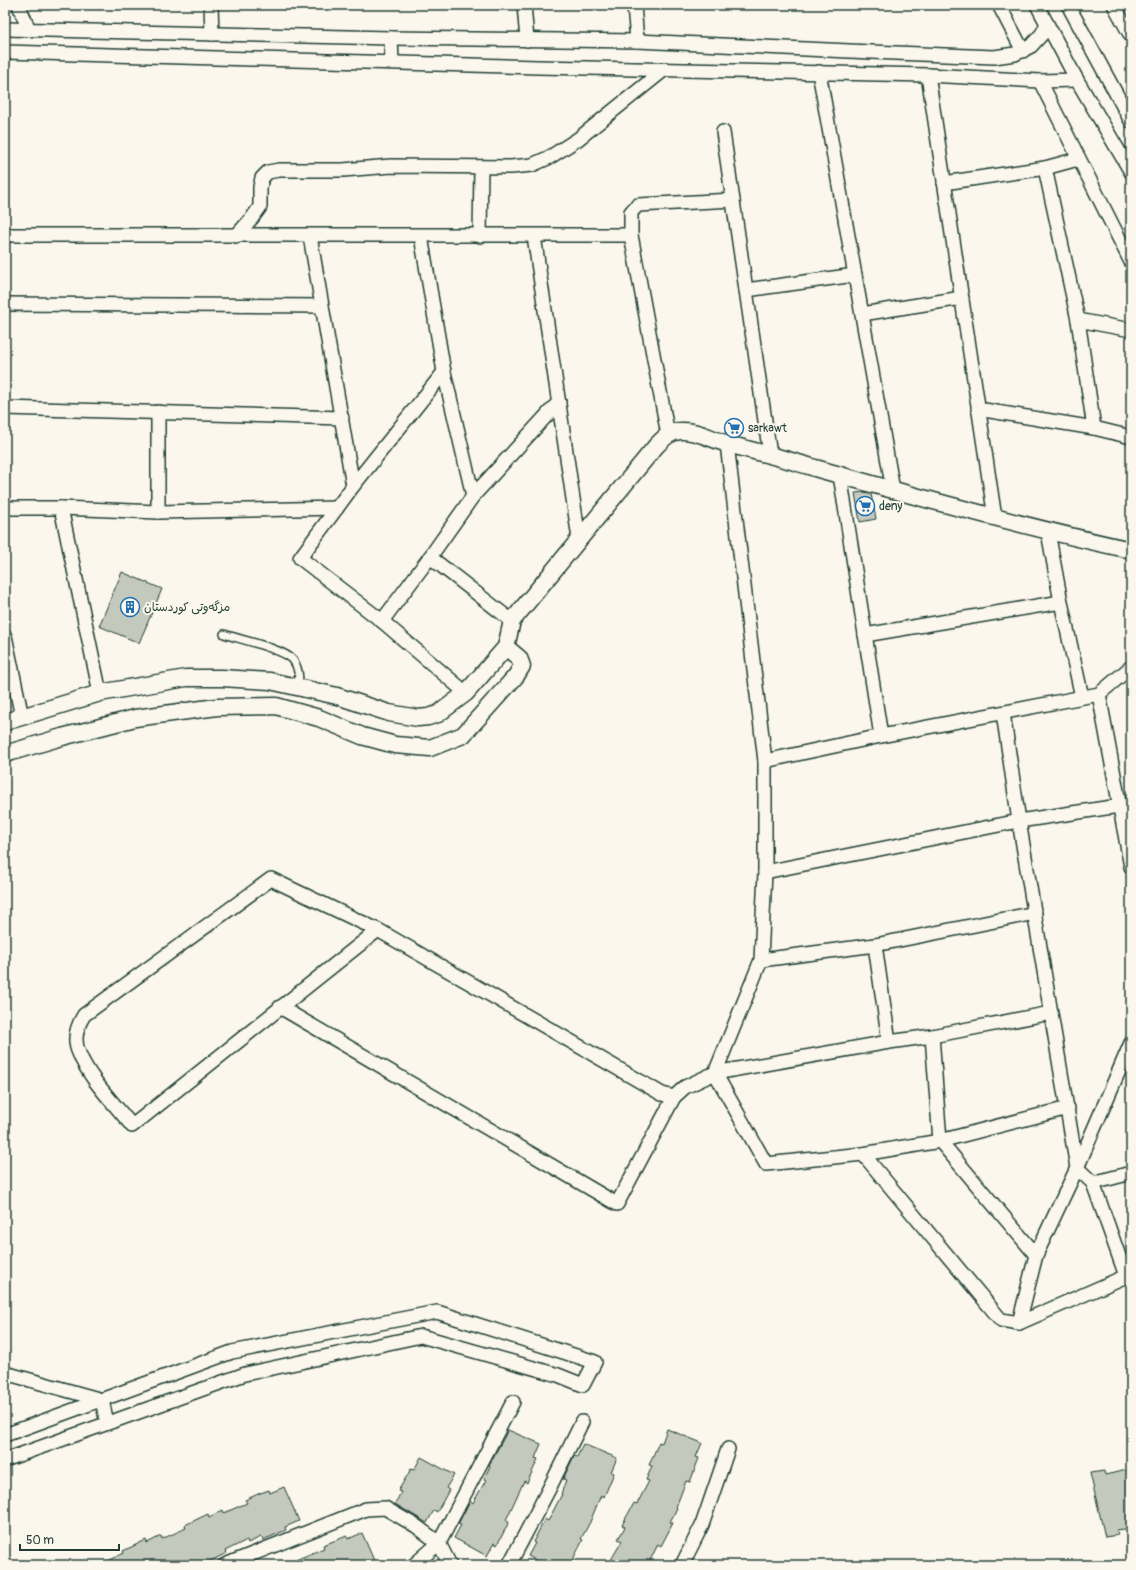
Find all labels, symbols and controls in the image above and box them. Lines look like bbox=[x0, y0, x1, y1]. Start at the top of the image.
supermarket icon: sarkawt bbox=[723, 417, 745, 439]
place label: sarkawt bbox=[748, 421, 787, 436]
supermarket icon: deny bbox=[854, 495, 876, 517]
place label: deny bbox=[879, 499, 902, 514]
building icon: مزگەوتی کوردستان bbox=[119, 596, 141, 618]
place label: مزگەوتی کوردستان bbox=[144, 600, 230, 615]
scale bar bbox=[20, 1526, 119, 1552]
text: 50 m bbox=[26, 1533, 54, 1548]

